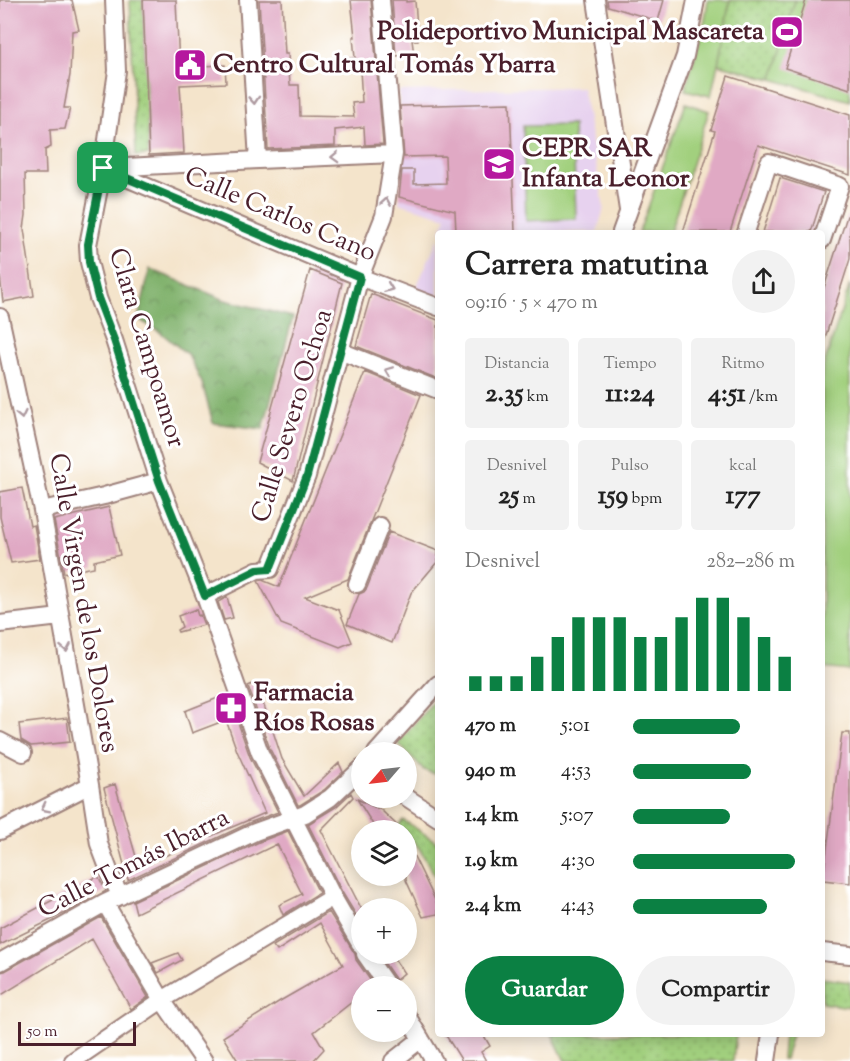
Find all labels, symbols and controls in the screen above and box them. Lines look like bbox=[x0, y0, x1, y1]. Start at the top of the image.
place label: Polideportivo Municipal Mascareta bbox=[377, 14, 764, 51]
sports icon: Polideportivo Municipal Mascareta bbox=[769, 14, 805, 50]
public building icon: Centro Cultural Tomás Ybarra bbox=[172, 47, 208, 83]
place label: Centro Cultural Tomás Ybarra bbox=[213, 47, 556, 84]
one-way arrow bbox=[247, 96, 260, 105]
place label: CEPR SAR Infanta Leonor bbox=[522, 131, 690, 198]
pin bbox=[77, 142, 128, 193]
school or university icon: CEPR SAR Infanta Leonor bbox=[481, 146, 517, 182]
one-way arrow bbox=[331, 150, 340, 163]
icon: arrive bbox=[86, 151, 119, 184]
street label: Calle Carlos Cano bbox=[178, 158, 382, 272]
one-way arrow bbox=[380, 198, 392, 207]
text: Carrera matutina bbox=[465, 242, 708, 290]
street label: Clara Campoamor bbox=[98, 244, 194, 453]
button: share bbox=[732, 250, 795, 313]
one-way arrow bbox=[383, 281, 394, 293]
text: 09:16 · 5 × 470 m bbox=[465, 289, 598, 318]
street label: Calle Severo Ochoa bbox=[243, 305, 343, 527]
text: Distancia bbox=[485, 353, 549, 376]
text: Tiempo bbox=[603, 353, 657, 376]
text: Ritmo bbox=[721, 353, 765, 376]
one-way arrow bbox=[384, 366, 395, 378]
text: 2.35 bbox=[485, 376, 523, 413]
text: 11:24 bbox=[605, 376, 655, 413]
text: 4:51 bbox=[708, 376, 746, 413]
text: km bbox=[523, 386, 549, 409]
text: /km bbox=[746, 386, 778, 409]
one-way arrow bbox=[14, 410, 27, 420]
street label: Calle Virgen de los Dolores bbox=[38, 450, 128, 756]
text: Desnivel bbox=[487, 455, 547, 478]
text: Pulso bbox=[611, 455, 649, 478]
text: kcal bbox=[729, 455, 757, 478]
text: 25 bbox=[498, 478, 519, 515]
text: 159 bbox=[598, 478, 628, 515]
text: 177 bbox=[726, 478, 760, 515]
text: m bbox=[519, 488, 536, 511]
text: bpm bbox=[628, 488, 662, 511]
text: Desnivel bbox=[465, 548, 540, 577]
text: 282–286 m bbox=[707, 548, 795, 577]
one-way arrow bbox=[59, 642, 72, 652]
place label: Farmacia Ríos Rosas bbox=[254, 675, 374, 742]
pharmacy icon: Farmacia Ríos Rosas bbox=[213, 690, 249, 726]
text: 470 m bbox=[465, 712, 516, 741]
text: 5:01 bbox=[561, 712, 590, 741]
north arrow bbox=[351, 742, 417, 808]
map controls bbox=[351, 742, 417, 1042]
text: 940 m bbox=[465, 757, 516, 786]
text: 4:53 bbox=[561, 757, 591, 786]
street label: Calle Tomás Ibarra bbox=[32, 800, 236, 928]
one-way arrow bbox=[41, 801, 52, 812]
text: 1.4 km bbox=[465, 802, 519, 831]
text: 5:07 bbox=[561, 802, 593, 831]
button: layers bbox=[351, 820, 417, 886]
text: 1.9 km bbox=[465, 847, 518, 876]
text: 4:30 bbox=[561, 847, 595, 876]
text: 2.4 km bbox=[465, 892, 521, 921]
text: 4:43 bbox=[561, 892, 594, 921]
button: + bbox=[351, 898, 417, 964]
button: Guardar bbox=[465, 956, 624, 1025]
button: Compartir bbox=[636, 956, 795, 1025]
button: − bbox=[351, 976, 417, 1042]
scale bar bbox=[18, 1019, 136, 1046]
text: 50 m bbox=[27, 1021, 58, 1044]

